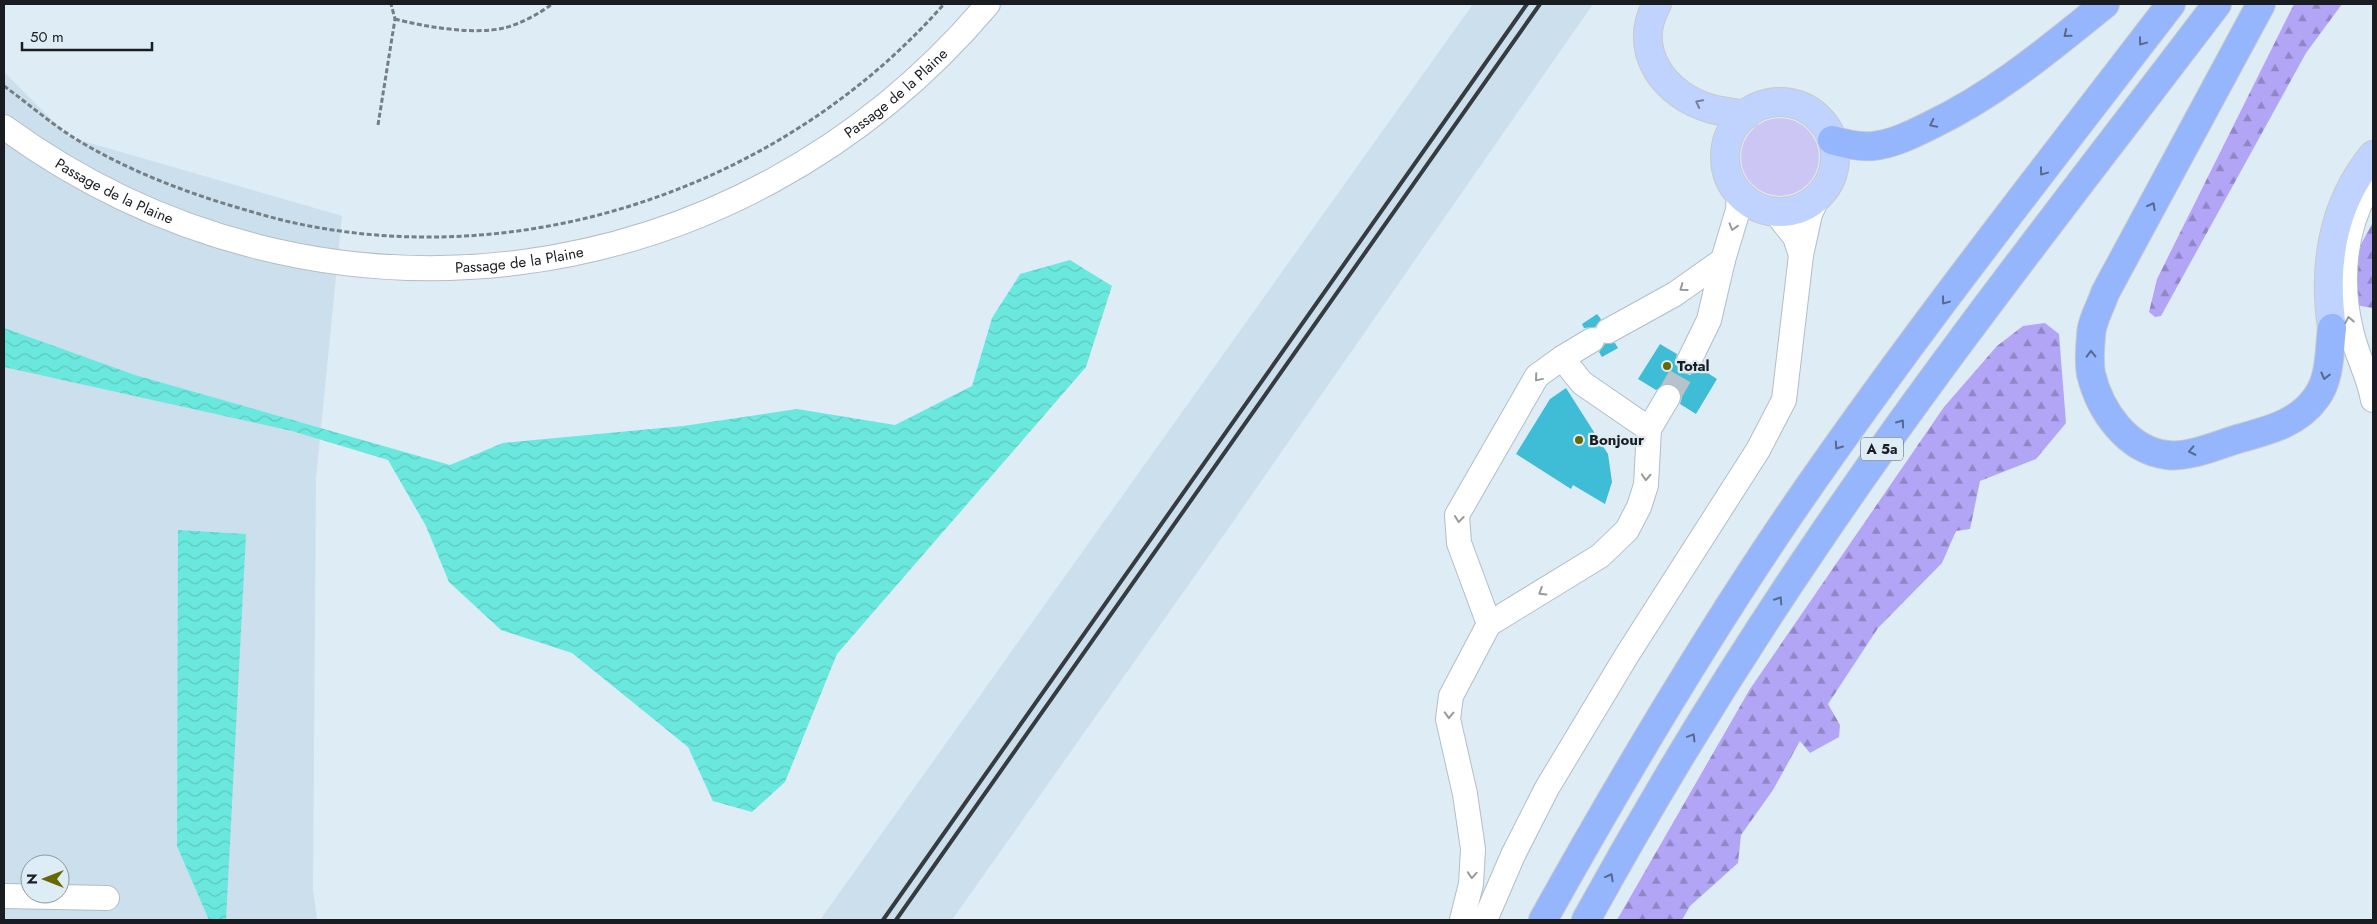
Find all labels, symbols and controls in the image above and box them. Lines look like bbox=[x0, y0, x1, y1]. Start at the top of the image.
scale bar bbox=[22, 20, 152, 52]
text: 50 m bbox=[30, 26, 64, 48]
one-way arrow bbox=[2064, 29, 2073, 38]
one-way arrow bbox=[2138, 37, 2147, 46]
street label: Passage de la Plaine bbox=[840, 43, 953, 144]
one-way arrow bbox=[1695, 99, 1704, 109]
one-way arrow bbox=[1929, 118, 1938, 129]
street label: Passage de la Plaine bbox=[51, 153, 177, 230]
one-way arrow bbox=[2040, 166, 2049, 176]
one-way arrow bbox=[2146, 203, 2156, 212]
one-way arrow bbox=[1729, 222, 1739, 231]
street label: Passage de la Plaine bbox=[455, 241, 586, 279]
one-way arrow bbox=[1679, 282, 1689, 291]
one-way arrow bbox=[1942, 295, 1951, 305]
one-way arrow bbox=[2344, 315, 2355, 324]
one-way arrow bbox=[2086, 350, 2096, 358]
place label: Total bbox=[1677, 355, 1710, 377]
marker: Total bbox=[1661, 360, 1673, 372]
one-way arrow bbox=[2320, 372, 2331, 381]
one-way arrow bbox=[1535, 373, 1544, 382]
one-way arrow bbox=[1895, 419, 1904, 429]
place label: Bonjour bbox=[1589, 429, 1645, 451]
marker: Bonjour bbox=[1573, 434, 1585, 446]
road number: A 5a bbox=[1861, 438, 1903, 460]
one-way arrow bbox=[1835, 440, 1844, 450]
one-way arrow bbox=[2187, 445, 2196, 456]
one-way arrow bbox=[1641, 474, 1652, 482]
one-way arrow bbox=[1454, 515, 1465, 523]
one-way arrow bbox=[1538, 585, 1547, 595]
one-way arrow bbox=[1773, 597, 1782, 606]
one-way arrow bbox=[1444, 711, 1455, 719]
one-way arrow bbox=[1685, 734, 1695, 743]
north arrow bbox=[20, 854, 70, 904]
one-way arrow bbox=[1466, 871, 1477, 879]
text: N bbox=[22, 873, 42, 885]
one-way arrow bbox=[1604, 874, 1614, 883]

